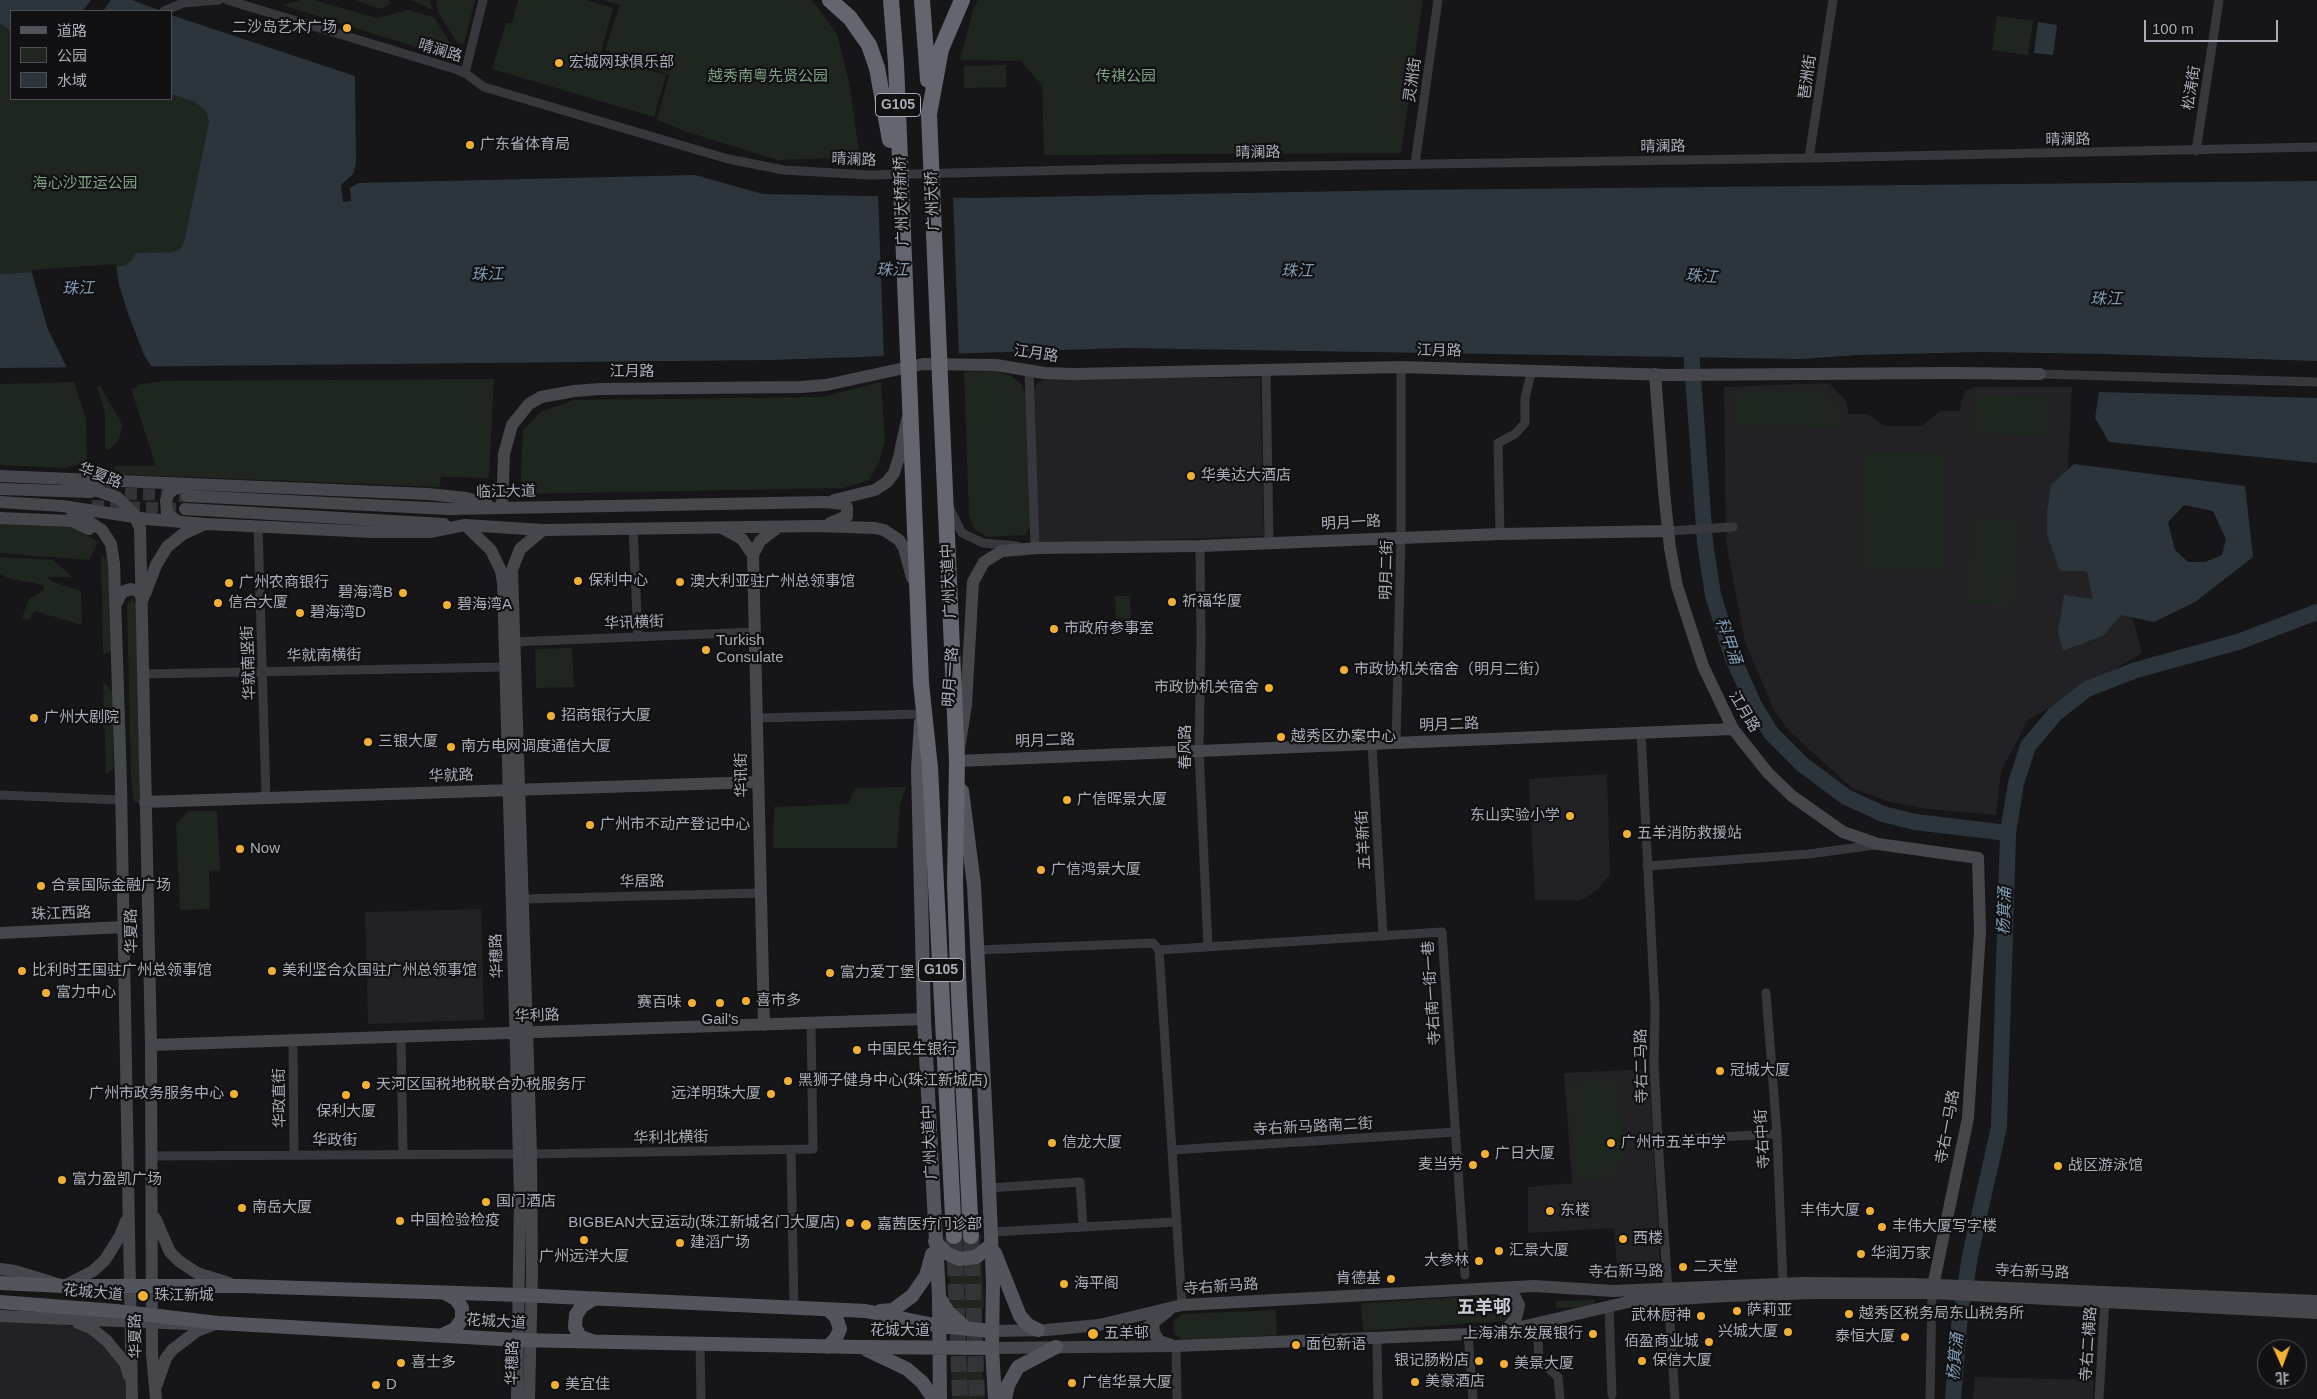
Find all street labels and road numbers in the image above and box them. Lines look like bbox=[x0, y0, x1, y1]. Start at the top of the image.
street label: 晴澜路 bbox=[416, 36, 464, 66]
street label: 琶洲街 bbox=[1796, 53, 1820, 101]
street label: 灵洲街 bbox=[1401, 56, 1425, 104]
street label: 松涛街 bbox=[2180, 64, 2204, 112]
road number: G105 bbox=[876, 94, 920, 116]
street label: 晴澜路 bbox=[2045, 131, 2091, 149]
street label: 晴澜路 bbox=[1640, 138, 1686, 156]
street label: 晴澜路 bbox=[1235, 144, 1281, 162]
street label: 晴澜路 bbox=[831, 150, 877, 170]
street label: 广州大桥新桥 bbox=[891, 156, 913, 246]
street label: 广州大桥 bbox=[923, 171, 943, 231]
street label: 江月路 bbox=[1012, 342, 1060, 366]
street label: 江月路 bbox=[1416, 342, 1462, 360]
street label: 江月路 bbox=[610, 363, 654, 381]
street label: 华夏路 bbox=[76, 460, 124, 492]
street label: 临江大道 bbox=[476, 482, 536, 502]
street label: 明月一路 bbox=[1321, 512, 1381, 534]
street label: 明月二街 bbox=[1377, 540, 1397, 600]
street label: 广州大道中 bbox=[938, 543, 960, 619]
street label: 华讯横街 bbox=[604, 613, 664, 633]
street label: 华就南竖街 bbox=[239, 625, 259, 701]
street label: 华就南横街 bbox=[286, 646, 362, 666]
street label: 明月一路 bbox=[940, 646, 962, 708]
street label: 江月路 bbox=[1725, 688, 1763, 736]
street label: 明月二路 bbox=[1419, 715, 1479, 735]
street label: 春风路 bbox=[1177, 725, 1195, 769]
street label: 明月二路 bbox=[1015, 731, 1075, 751]
street label: 华讯街 bbox=[733, 752, 751, 798]
street label: 华就路 bbox=[428, 766, 474, 786]
street label: 五羊新街 bbox=[1353, 810, 1375, 870]
street label: 华居路 bbox=[619, 873, 665, 891]
street label: 珠江西路 bbox=[31, 904, 91, 924]
street label: 华夏路 bbox=[123, 908, 141, 954]
street label: 华穗路 bbox=[487, 933, 507, 979]
street label: 寺右南一街一巷 bbox=[1419, 940, 1445, 1046]
road number: G105 bbox=[918, 958, 964, 982]
street label: 华利路 bbox=[514, 1006, 560, 1026]
street label: 寺右二马路 bbox=[1632, 1028, 1652, 1104]
street label: 华政直街 bbox=[270, 1068, 290, 1128]
street label: 寺右一马路 bbox=[1933, 1089, 1963, 1165]
street label: 广州大道中 bbox=[919, 1104, 941, 1180]
street label: 寺右中街 bbox=[1752, 1109, 1774, 1169]
street label: 寺右新马路南二街 bbox=[1253, 1115, 1373, 1139]
street label: 华利北横街 bbox=[633, 1128, 709, 1148]
street label: 华政街 bbox=[313, 1132, 357, 1150]
street label: 寺右新马路 bbox=[1588, 1262, 1664, 1282]
street label: 寺右新马路 bbox=[1994, 1262, 2070, 1282]
street label: 寺右新马路 bbox=[1183, 1275, 1259, 1299]
street label: 花城大道 bbox=[62, 1281, 124, 1305]
street label: 寺右二横路 bbox=[2077, 1306, 2101, 1382]
street label: 花城大道 bbox=[466, 1311, 526, 1333]
street label: 华夏路 bbox=[127, 1313, 145, 1359]
street label: 花城大道 bbox=[870, 1322, 930, 1340]
street label: 华穗路 bbox=[504, 1340, 522, 1386]

